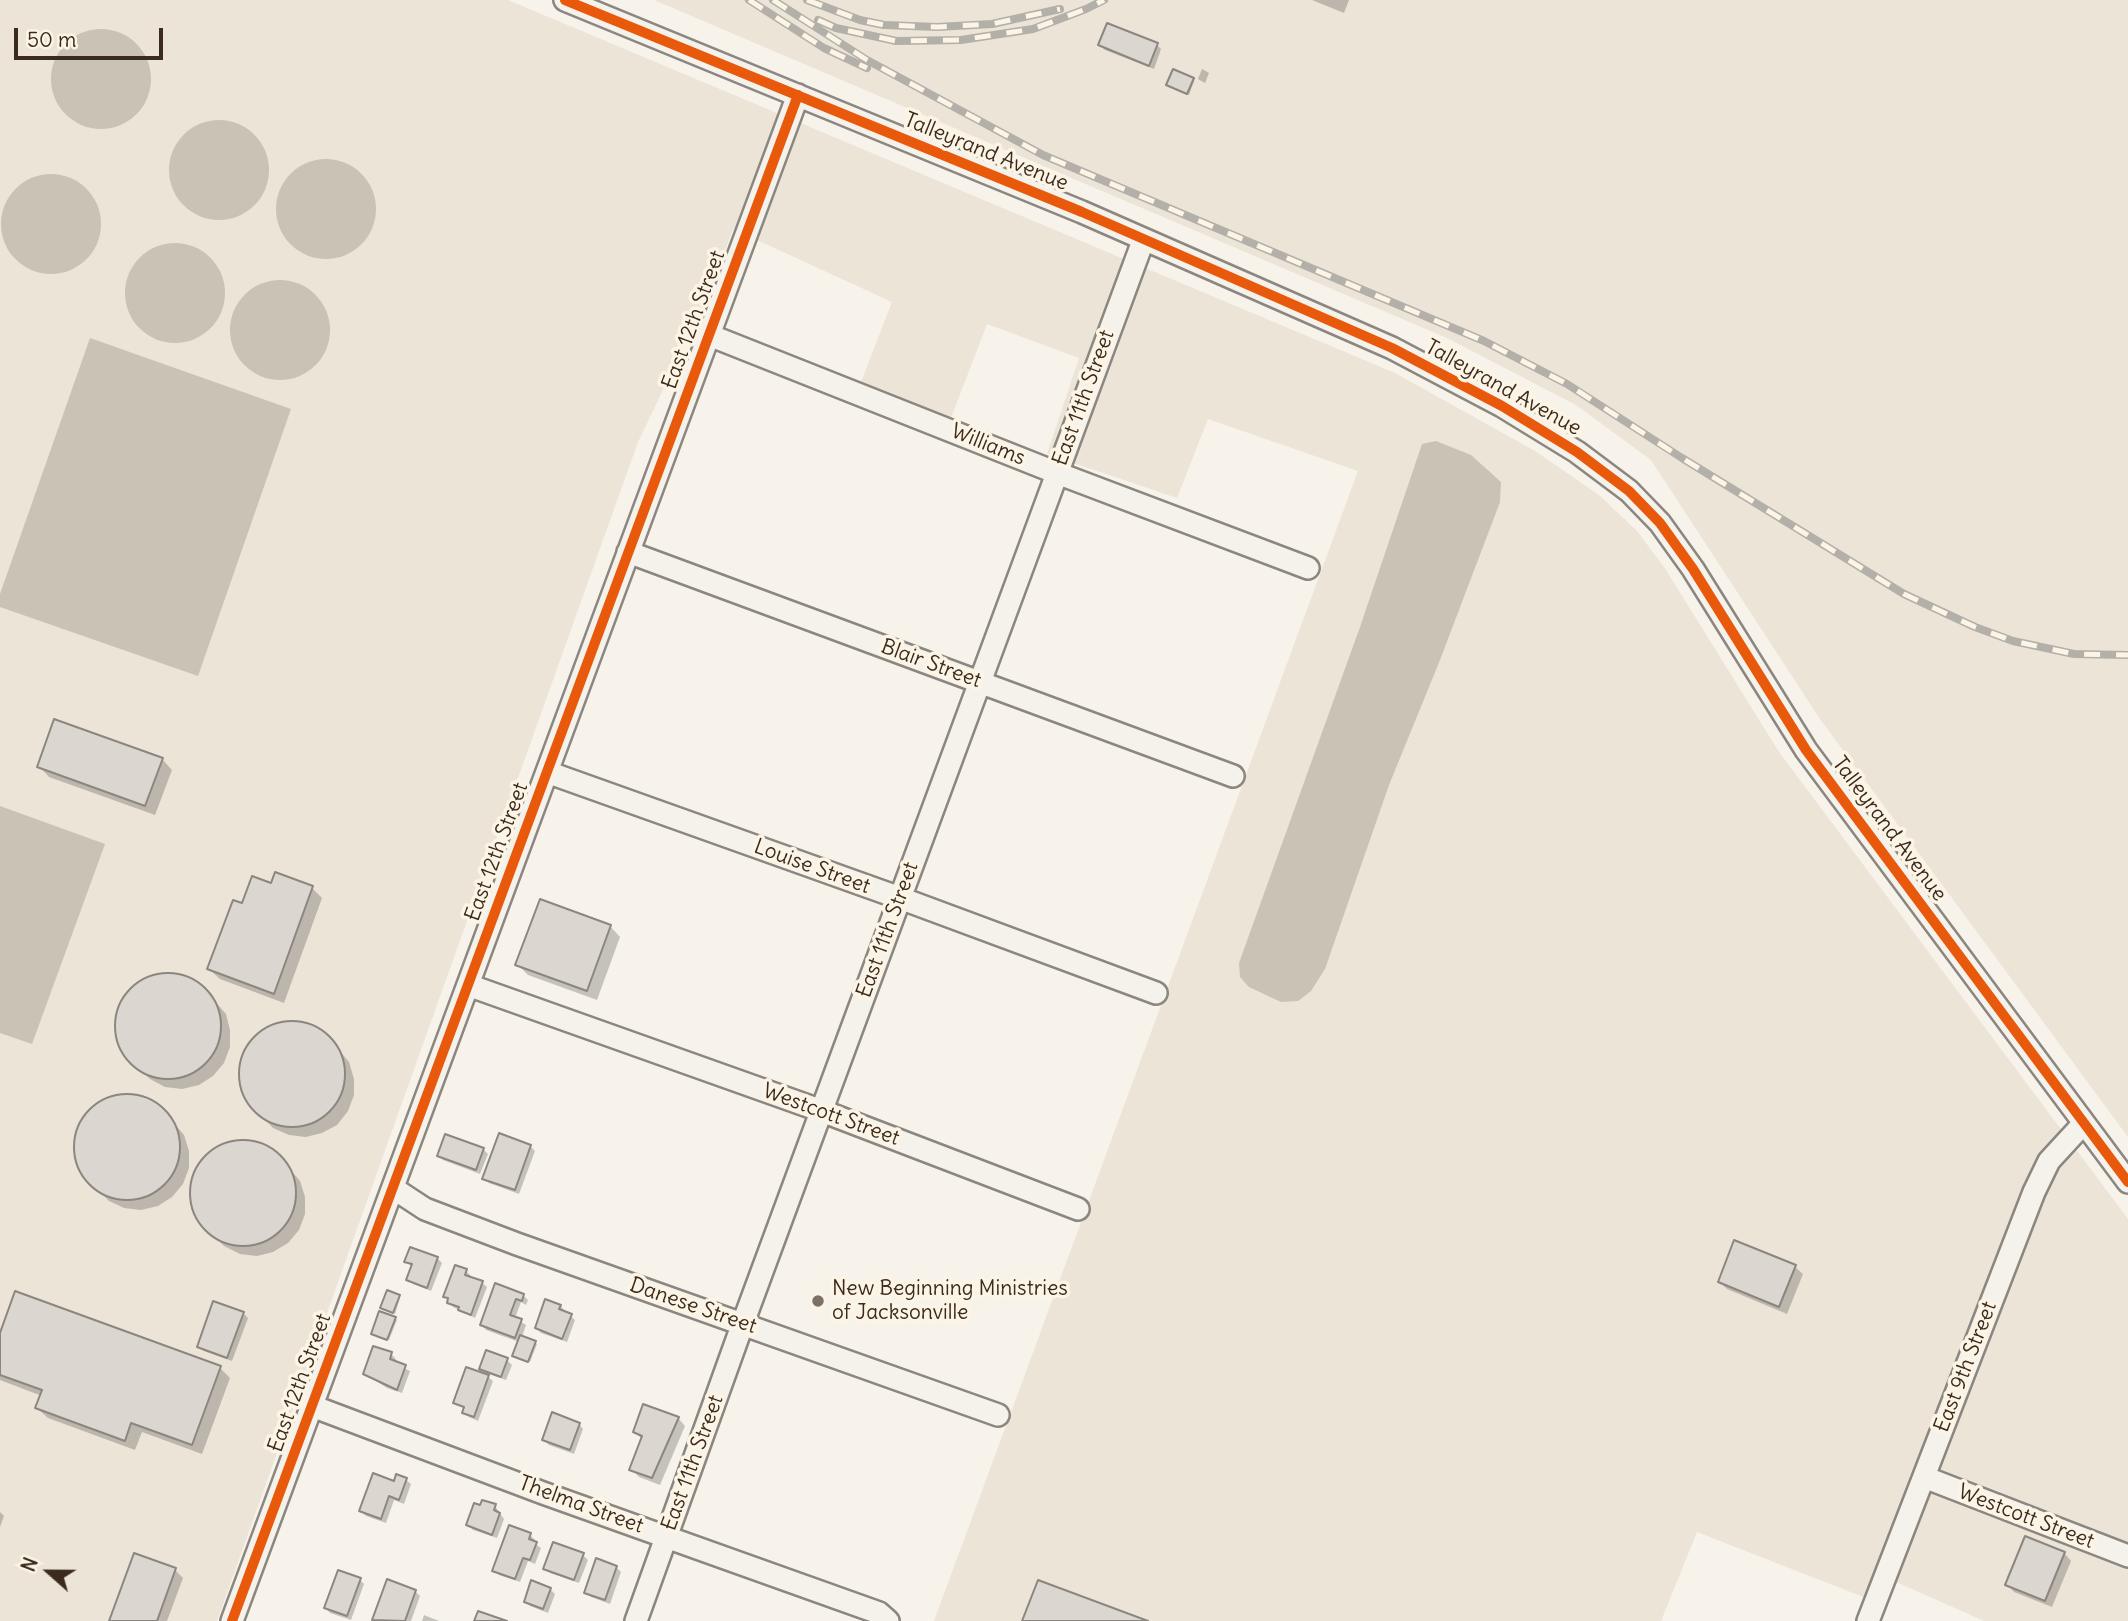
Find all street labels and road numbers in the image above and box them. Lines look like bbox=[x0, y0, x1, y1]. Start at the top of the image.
street label: Talleyrand Avenue bbox=[900, 108, 1072, 196]
street label: East 12th Street bbox=[657, 247, 731, 393]
street label: East 11th Street bbox=[1048, 327, 1120, 469]
street label: Talleyrand Avenue bbox=[1421, 335, 1585, 441]
street label: Williams bbox=[947, 419, 1029, 471]
street label: Blair Street bbox=[877, 634, 985, 694]
street label: Talleyrand Avenue bbox=[1826, 752, 1952, 906]
street label: East 12th Street bbox=[460, 779, 534, 925]
street label: Louise Street bbox=[750, 834, 874, 900]
street label: East 11th Street bbox=[852, 859, 924, 1001]
street label: Westcott Street bbox=[759, 1079, 903, 1151]
street label: Danese Street bbox=[626, 1273, 760, 1339]
street label: East 9th Street bbox=[1930, 1298, 2002, 1436]
street label: East 12th Street bbox=[263, 1310, 337, 1456]
street label: East 11th Street bbox=[657, 1392, 729, 1534]
street label: Thelma Street bbox=[515, 1471, 647, 1539]
street label: Westcott Street bbox=[1954, 1480, 2098, 1554]

